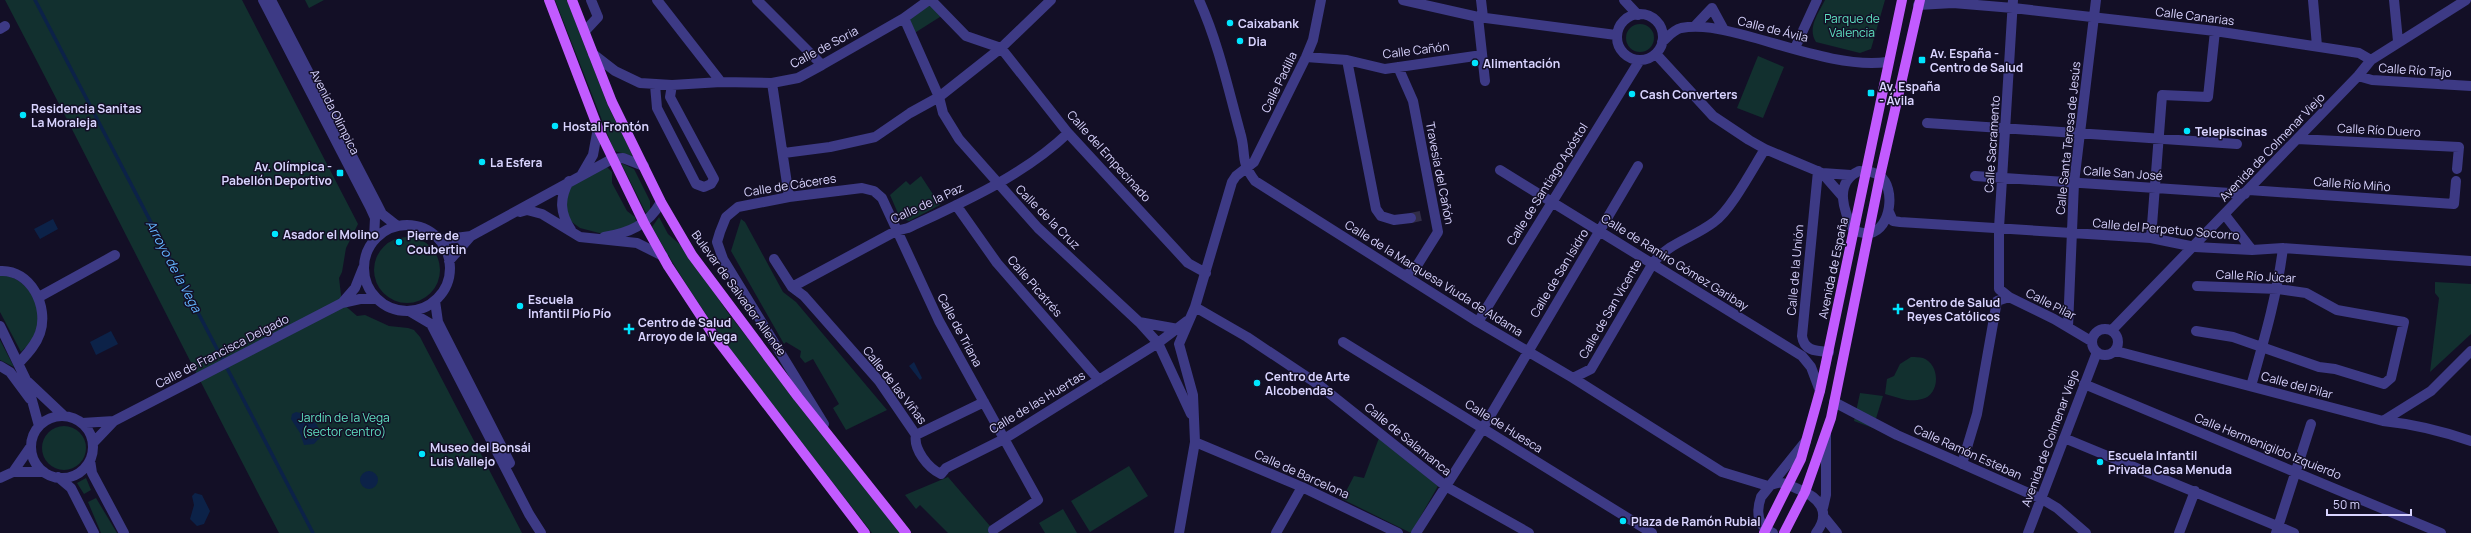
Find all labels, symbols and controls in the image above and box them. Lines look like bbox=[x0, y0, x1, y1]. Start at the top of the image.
street label: Calle Canarias bbox=[2155, 3, 2235, 29]
park label: Parque de Valencia bbox=[1824, 10, 1880, 41]
street label: Calle de Ávila bbox=[1736, 12, 1810, 46]
place label: Caixabank bbox=[1238, 15, 1299, 32]
marker: Caixabank bbox=[1225, 18, 1235, 28]
street label: Calle de Soria bbox=[787, 22, 861, 72]
place label: Dia bbox=[1248, 33, 1267, 50]
marker: Dia bbox=[1235, 36, 1245, 46]
street label: Calle Cañón bbox=[1382, 37, 1450, 63]
place label: Av. España - Centro de Salud bbox=[1930, 45, 2023, 76]
street label: Calle Padilla bbox=[1257, 49, 1301, 115]
place label: Alimentación bbox=[1483, 55, 1560, 72]
marker: Av. España - Centro de Salud bbox=[1917, 55, 1927, 65]
marker: Alimentación bbox=[1470, 58, 1480, 68]
street label: Calle Río Tajo bbox=[2378, 59, 2452, 81]
street label: Calle Santa Teresa de Jesús bbox=[2051, 61, 2085, 215]
street label: Avenida Olímpica bbox=[306, 66, 364, 158]
place label: Av. España - Ávila bbox=[1879, 78, 1941, 109]
place label: Cash Converters bbox=[1640, 86, 1738, 103]
marker: Av. España - Ávila bbox=[1866, 88, 1876, 98]
marker: Cash Converters bbox=[1627, 89, 1637, 99]
street label: Avenida de Colmenar Viejo bbox=[2215, 89, 2329, 205]
street label: Calle Sacramento bbox=[1980, 95, 2004, 193]
place label: Residencia Sanitas La Moraleja bbox=[31, 100, 142, 131]
street label: Calle del Empecinado bbox=[1063, 106, 1155, 206]
marker: Residencia Sanitas La Moraleja bbox=[18, 110, 28, 120]
place label: Hostal Frontón bbox=[563, 118, 649, 135]
street label: Calle Río Duero bbox=[2337, 119, 2421, 141]
street label: Travesía del Cañón bbox=[1422, 120, 1458, 226]
street label: Calle de Santiago Apóstol bbox=[1502, 120, 1592, 248]
marker: Hostal Frontón bbox=[550, 121, 560, 131]
place label: Telepiscinas bbox=[2195, 123, 2268, 140]
marker: Telepiscinas bbox=[2182, 126, 2192, 136]
place label: La Esfera bbox=[490, 154, 542, 171]
marker: La Esfera bbox=[477, 157, 487, 167]
place label: Av. Olímpica - Pabellón Deportivo bbox=[221, 158, 332, 189]
street label: Calle San José bbox=[2083, 162, 2163, 184]
marker: Av. Olímpica - Pabellón Deportivo bbox=[335, 168, 345, 178]
street label: Calle de Cáceres bbox=[743, 169, 837, 201]
street label: Calle Río Miño bbox=[2313, 173, 2391, 195]
street label: Calle de la Paz bbox=[888, 179, 966, 227]
street label: Calle de la Cruz bbox=[1012, 181, 1084, 253]
street label: Calle de Ramiro Gómez Garibay bbox=[1598, 209, 1753, 315]
street label: Calle del Perpetuo Socorro bbox=[2092, 214, 2240, 244]
street label: Calle de la Marquesa Viuda de Aldama bbox=[1342, 216, 1526, 340]
street label: Avenida de España bbox=[1814, 216, 1852, 320]
water label: Arroyo de la Vega bbox=[142, 217, 206, 316]
street label: Calle de la Unión bbox=[1783, 224, 1807, 316]
street label: Calle de San Isidro bbox=[1526, 225, 1592, 321]
place label: Asador el Molino bbox=[283, 226, 379, 243]
place label: Pierre de Coubertin bbox=[407, 227, 466, 258]
street label: Bulevar de Salvador Allende bbox=[688, 227, 790, 359]
marker: Asador el Molino bbox=[270, 229, 280, 239]
marker: Pierre de Coubertin bbox=[394, 237, 404, 247]
street label: Calle Picatrés bbox=[1004, 252, 1066, 320]
street label: Calle de San Vicente bbox=[1575, 256, 1645, 362]
street label: Calle Río Júcar bbox=[2215, 265, 2297, 287]
street label: Calle Pilar bbox=[2023, 284, 2080, 324]
street label: Calle de Triana bbox=[933, 290, 987, 370]
place label: Escuela Infantil Pío Pío bbox=[528, 291, 611, 322]
place label: Centro de Salud Reyes Católicos bbox=[1907, 294, 2000, 325]
marker: Escuela Infantil Pío Pío bbox=[515, 301, 525, 311]
marker: Centro de Salud Reyes Católicos bbox=[1892, 303, 1904, 315]
street label: Calle de Francisca Delgado bbox=[152, 310, 292, 392]
place label: Centro de Salud Arroyo de la Vega bbox=[638, 314, 737, 345]
marker: Centro de Salud Arroyo de la Vega bbox=[623, 323, 635, 335]
street label: Calle de las Viñas bbox=[859, 342, 931, 428]
street label: Calle de las Huertas bbox=[986, 367, 1088, 437]
street label: Avenida de Colmenar Viejo bbox=[2017, 367, 2083, 509]
street label: Calle del Pilar bbox=[2259, 367, 2335, 403]
place label: Centro de Arte Alcobendas bbox=[1265, 368, 1350, 399]
marker: Centro de Arte Alcobendas bbox=[1252, 378, 1262, 388]
street label: Calle de Huesca bbox=[1462, 395, 1546, 457]
street label: Calle de Salamanca bbox=[1361, 399, 1455, 479]
park label: Jardín de la Vega (sector centro) bbox=[298, 409, 390, 440]
street label: Calle Hermenigildo Izquierdo bbox=[2192, 409, 2344, 483]
street label: Calle Ramón Esteban bbox=[1911, 420, 2025, 484]
place label: Museo del Bonsái Luis Vallejo bbox=[430, 439, 531, 470]
street label: Calle de Barcelona bbox=[1252, 445, 1352, 503]
place label: Escuela Infantil Privada Casa Menuda bbox=[2108, 447, 2232, 478]
marker: Museo del Bonsái Luis Vallejo bbox=[417, 449, 427, 459]
marker: Escuela Infantil Privada Casa Menuda bbox=[2095, 457, 2105, 467]
scale bar bbox=[2327, 491, 2411, 517]
text: 50 m bbox=[2333, 496, 2360, 513]
place label: Plaza de Ramón Rubial bbox=[1631, 513, 1761, 530]
marker: Plaza de Ramón Rubial bbox=[1618, 516, 1628, 526]

